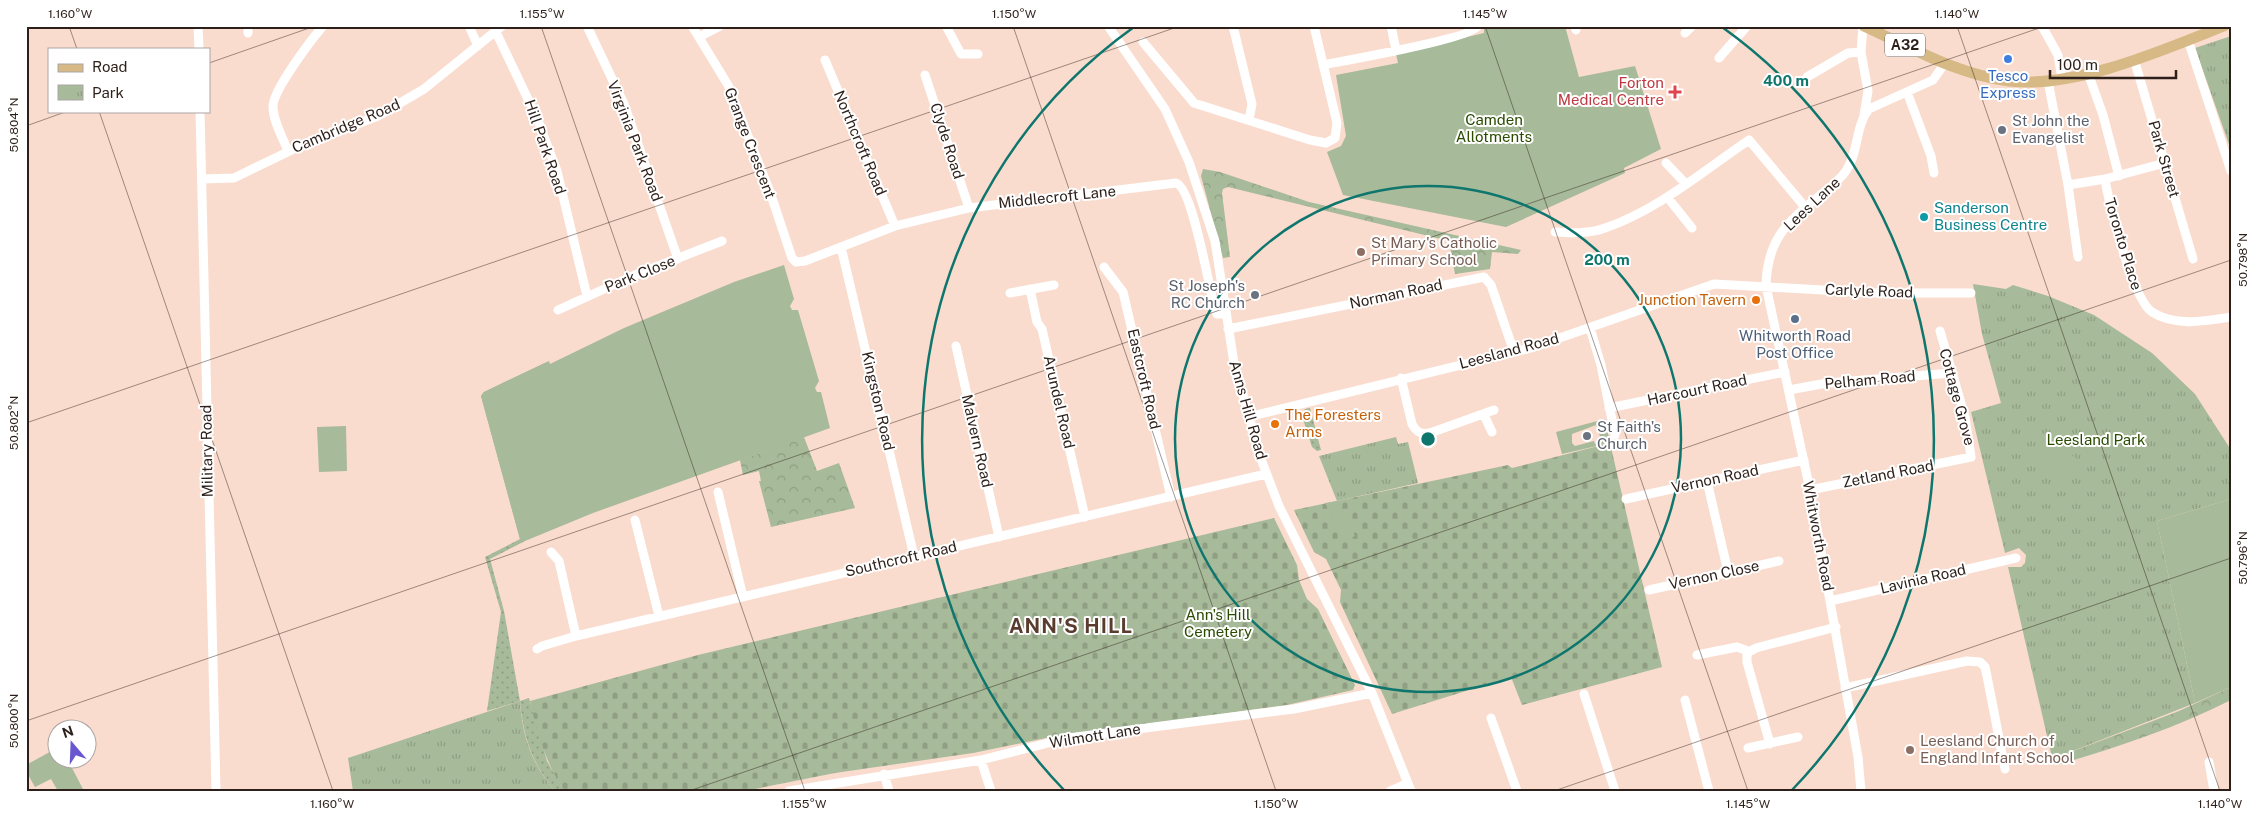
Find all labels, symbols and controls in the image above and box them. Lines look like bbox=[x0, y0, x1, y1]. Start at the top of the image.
text: 1.160°W bbox=[48, 7, 93, 21]
text: 1.155°W bbox=[520, 7, 565, 21]
text: 1.150°W bbox=[992, 7, 1037, 21]
text: 1.145°W bbox=[1463, 7, 1508, 21]
text: 1.140°W bbox=[1935, 7, 1980, 21]
road number: A32 bbox=[1885, 34, 1925, 56]
legend bbox=[48, 48, 210, 112]
scale bar bbox=[2050, 48, 2176, 80]
marker: Tesco Express bbox=[2002, 53, 2014, 65]
text: 100 m bbox=[2057, 56, 2098, 73]
text: Road bbox=[92, 58, 128, 75]
place label: Tesco Express bbox=[1980, 67, 2036, 101]
text: 400 m bbox=[1763, 72, 1809, 89]
place label: Forton Medical Centre bbox=[1558, 74, 1664, 108]
street label: Virginia Park Road bbox=[605, 78, 666, 204]
text: Park bbox=[92, 84, 124, 101]
street label: Grange Crescent bbox=[721, 85, 780, 201]
marker: Forton Medical Centre bbox=[1668, 85, 1682, 99]
street label: Northcroft Road bbox=[831, 88, 890, 198]
street label: Cambridge Road bbox=[289, 95, 402, 156]
street label: Hill Park Road bbox=[521, 97, 570, 196]
text: 50.804°N bbox=[7, 98, 21, 152]
street label: Clyde Road bbox=[927, 101, 968, 181]
park label: Camden Allotments bbox=[1456, 111, 1532, 145]
place label: St John the Evangelist bbox=[2012, 112, 2089, 146]
street label: Park Street bbox=[2145, 118, 2184, 200]
marker: St John the Evangelist bbox=[1996, 124, 2008, 136]
street label: Lees Lane bbox=[1780, 173, 1843, 234]
street label: Middlecroft Lane bbox=[997, 182, 1117, 211]
street label: Toronto Place bbox=[2101, 196, 2146, 292]
place label: Sanderson Business Centre bbox=[1934, 199, 2047, 233]
marker: Sanderson Business Centre bbox=[1918, 211, 1930, 223]
text: 50.798°N bbox=[2236, 233, 2250, 287]
place label: St Mary's Catholic Primary School bbox=[1371, 234, 1497, 268]
marker: St Mary's Catholic Primary School bbox=[1355, 246, 1367, 258]
text: 200 m bbox=[1584, 251, 1630, 268]
street label: Park Close bbox=[602, 252, 678, 295]
street label: Norman Road bbox=[1348, 275, 1444, 312]
place label: St Joseph's RC Church bbox=[1168, 277, 1245, 311]
street label: Carlyle Road bbox=[1825, 280, 1913, 301]
marker: St Joseph's RC Church bbox=[1249, 289, 1261, 301]
place label: Junction Tavern bbox=[1638, 291, 1746, 308]
marker: Junction Tavern bbox=[1750, 294, 1762, 306]
marker: Whitworth Road Post Office bbox=[1789, 313, 1801, 325]
street label: Eastcroft Road bbox=[1125, 327, 1164, 431]
place label: Whitworth Road Post Office bbox=[1739, 327, 1851, 361]
street label: Leesland Road bbox=[1457, 329, 1561, 372]
street label: Cottage Grove bbox=[1936, 347, 1979, 447]
street label: Kingston Road bbox=[859, 350, 898, 452]
street label: Arundel Road bbox=[1041, 354, 1078, 450]
street label: Anns Hill Road bbox=[1226, 358, 1271, 461]
street label: Pelham Road bbox=[1824, 367, 1916, 392]
street label: Harcourt Road bbox=[1645, 371, 1748, 408]
street label: Malvern Road bbox=[958, 393, 996, 489]
text: 50.802°N bbox=[7, 396, 21, 450]
street label: Military Road bbox=[197, 405, 216, 497]
place label: The Foresters Arms bbox=[1285, 406, 1381, 440]
marker: The Foresters Arms bbox=[1269, 418, 1281, 430]
place label: St Faith's Church bbox=[1597, 418, 1661, 452]
centre of rings bbox=[1419, 430, 1437, 448]
marker: St Faith's Church bbox=[1581, 430, 1593, 442]
park label: Leesland Park bbox=[2047, 431, 2145, 448]
street label: Zetland Road bbox=[1841, 456, 1935, 491]
street label: Vernon Road bbox=[1670, 461, 1760, 496]
street label: Whitworth Road bbox=[1799, 479, 1838, 592]
text: 50.796°N bbox=[2236, 531, 2250, 585]
street label: Southcroft Road bbox=[843, 537, 958, 580]
street label: Vernon Close bbox=[1667, 557, 1761, 592]
street label: Lavinia Road bbox=[1878, 560, 1968, 597]
park label: Ann's Hill Cemetery bbox=[1184, 606, 1252, 640]
district label: ANN'S HILL bbox=[1009, 614, 1133, 638]
text: 50.800°N bbox=[7, 694, 21, 748]
north arrow bbox=[48, 720, 98, 770]
street label: Wilmott Lane bbox=[1048, 720, 1142, 751]
text: N bbox=[60, 722, 76, 741]
place label: Leesland Church of England Infant School bbox=[1920, 732, 2074, 766]
marker: Leesland Church of England Infant School bbox=[1904, 744, 1916, 756]
text: 1.160°W bbox=[310, 797, 355, 811]
text: 1.155°W bbox=[782, 797, 827, 811]
text: 1.150°W bbox=[1254, 797, 1299, 811]
text: 1.145°W bbox=[1726, 797, 1771, 811]
text: 1.140°W bbox=[2198, 797, 2243, 811]

